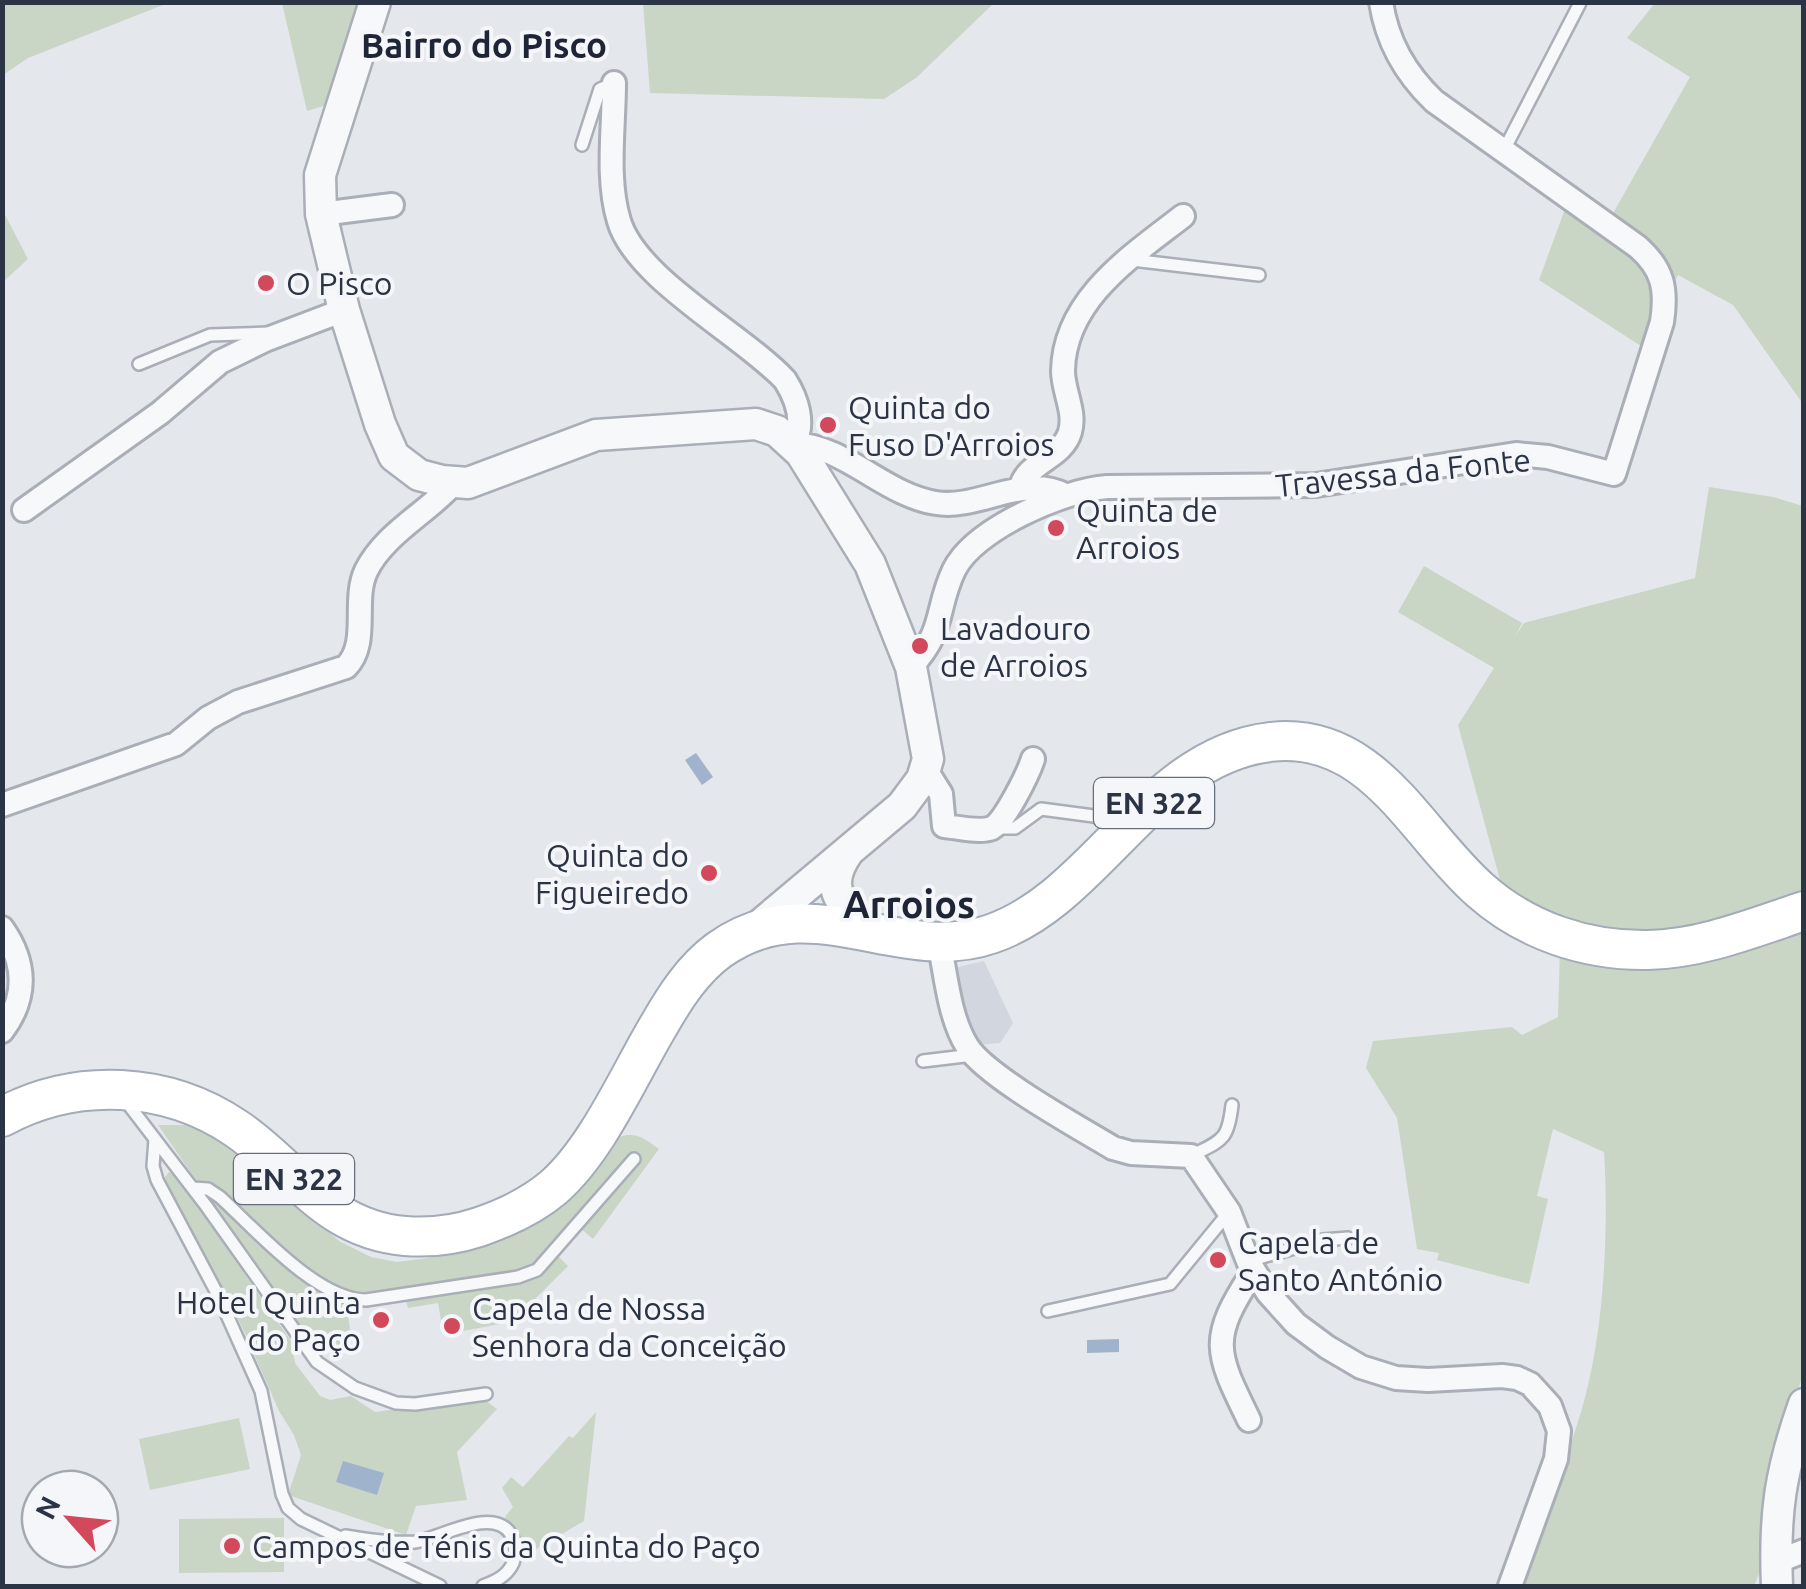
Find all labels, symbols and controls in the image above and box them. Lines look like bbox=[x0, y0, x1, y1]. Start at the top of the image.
district label: Bairro do Pisco bbox=[361, 25, 607, 65]
place label: O Pisco bbox=[286, 265, 392, 301]
marker: O Pisco bbox=[255, 272, 277, 294]
place label: Quinta do Fuso D'Arroios bbox=[848, 389, 1055, 462]
marker: Quinta do Fuso D'Arroios bbox=[817, 414, 839, 436]
street label: Travessa da Fonte bbox=[1274, 441, 1532, 503]
place label: Quinta de Arroios bbox=[1076, 492, 1218, 565]
marker: Quinta de Arroios bbox=[1045, 517, 1067, 539]
place label: Lavadouro de Arroios bbox=[940, 610, 1091, 683]
marker: Lavadouro de Arroios bbox=[909, 635, 931, 657]
road number: EN 322 bbox=[1094, 778, 1214, 828]
place label: Quinta do Figueiredo bbox=[535, 837, 689, 910]
marker: Quinta do Figueiredo bbox=[698, 862, 720, 884]
district label: Arroios bbox=[843, 883, 975, 925]
road number: EN 322 bbox=[234, 1154, 354, 1204]
place label: Capela de Santo António bbox=[1238, 1224, 1443, 1297]
marker: Capela de Santo António bbox=[1207, 1249, 1229, 1271]
place label: Hotel Quinta do Paço bbox=[176, 1284, 361, 1357]
place label: Capela de Nossa Senhora da Conceição bbox=[472, 1290, 787, 1363]
marker: Hotel Quinta do Paço bbox=[370, 1309, 392, 1331]
marker: Capela de Nossa Senhora da Conceição bbox=[441, 1315, 463, 1337]
north arrow bbox=[20, 1469, 120, 1569]
text: N bbox=[29, 1491, 66, 1524]
place label: Campos de Ténis da Quinta do Paço bbox=[252, 1528, 761, 1564]
marker: Campos de Ténis da Quinta do Paço bbox=[221, 1535, 243, 1557]

